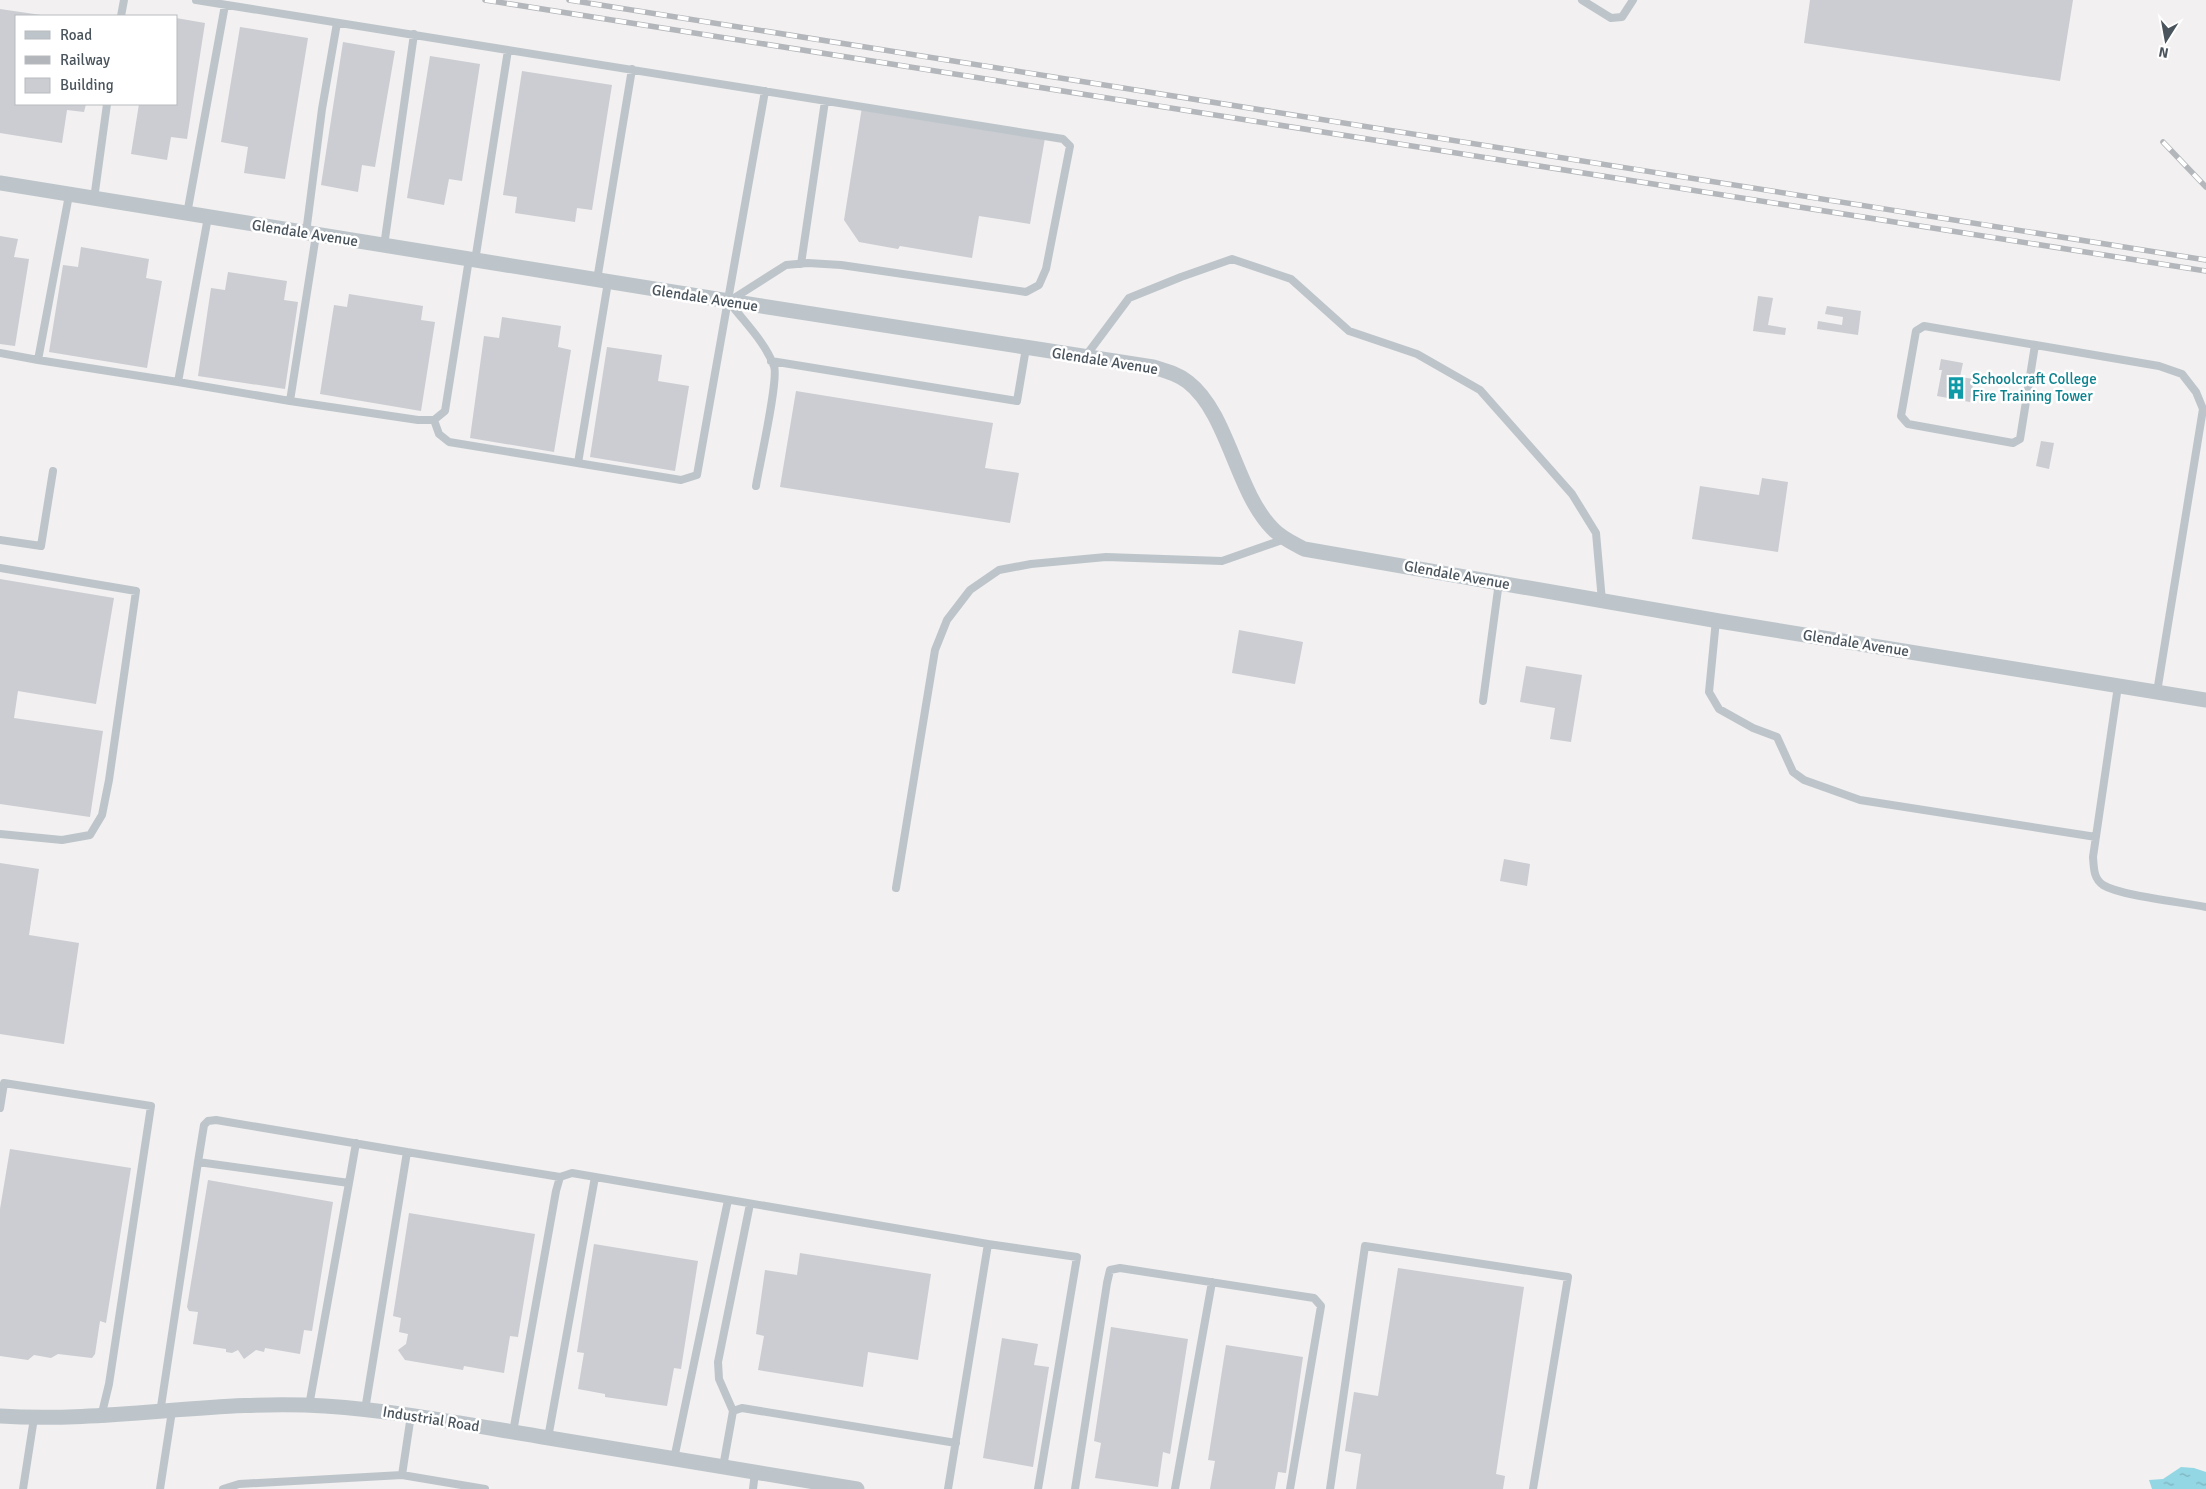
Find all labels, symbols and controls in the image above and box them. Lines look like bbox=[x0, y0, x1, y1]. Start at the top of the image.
legend bbox=[15, 15, 178, 105]
north arrow bbox=[2141, 15, 2191, 65]
text: Road bbox=[60, 26, 92, 44]
text: N bbox=[2157, 43, 2170, 62]
text: Railway bbox=[60, 51, 110, 69]
text: Building bbox=[60, 76, 114, 94]
street label: Glendale Avenue bbox=[251, 216, 359, 250]
street label: Glendale Avenue bbox=[651, 281, 759, 315]
street label: Glendale Avenue bbox=[1051, 344, 1159, 378]
place label: Schoolcraft College Fire Training Tower bbox=[1972, 370, 2097, 405]
building icon: Schoolcraft College Fire Training Tower bbox=[1943, 375, 1969, 401]
street label: Glendale Avenue bbox=[1403, 557, 1511, 593]
street label: Glendale Avenue bbox=[1802, 626, 1910, 660]
street label: Industrial Road bbox=[381, 1402, 481, 1436]

